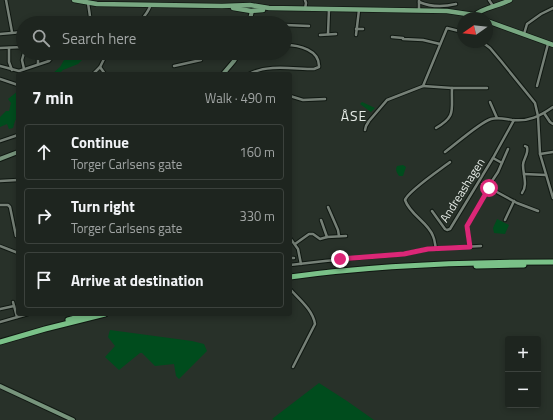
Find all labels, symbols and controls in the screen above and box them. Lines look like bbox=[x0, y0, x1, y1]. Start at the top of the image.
north arrow bbox=[457, 12, 493, 48]
search box bbox=[16, 16, 292, 60]
icon: search bbox=[30, 27, 52, 49]
text: Search here bbox=[62, 27, 136, 50]
text: 7 min bbox=[32, 85, 73, 111]
text: Walk · 490 m bbox=[205, 88, 276, 108]
district label: ÅSE bbox=[341, 105, 367, 126]
text: Continue bbox=[71, 131, 129, 154]
icon: ahead bbox=[33, 141, 55, 163]
text: 160 m bbox=[239, 142, 275, 162]
text: Torger Carlsens gate bbox=[71, 154, 182, 174]
street label: Andreashagen bbox=[435, 154, 489, 226]
route start bbox=[480, 179, 498, 197]
text: Turn right bbox=[71, 195, 135, 218]
icon: right bbox=[33, 205, 55, 227]
text: 330 m bbox=[239, 206, 275, 226]
text: Torger Carlsens gate bbox=[71, 218, 182, 238]
route end bbox=[331, 250, 349, 268]
icon: arrive bbox=[33, 269, 55, 291]
text: Arrive at destination bbox=[71, 269, 204, 292]
map controls bbox=[505, 336, 541, 408]
button: + bbox=[505, 336, 541, 372]
button: − bbox=[505, 372, 541, 408]

